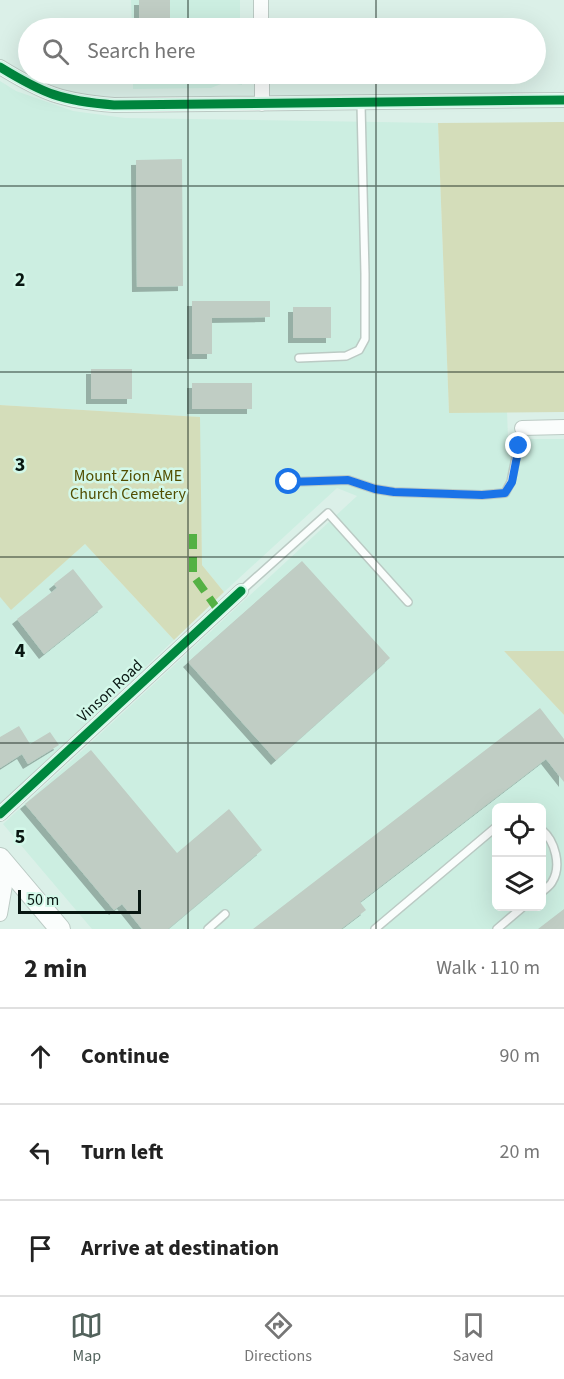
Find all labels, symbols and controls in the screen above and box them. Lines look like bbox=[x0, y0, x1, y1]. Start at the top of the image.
search box bbox=[18, 18, 546, 84]
icon: search bbox=[39, 35, 72, 68]
text: Search here bbox=[87, 35, 195, 67]
text: 2 bbox=[15, 266, 25, 294]
route end bbox=[505, 432, 531, 458]
text: 3 bbox=[15, 451, 25, 479]
park label: Mount Zion AME Church Cemetery bbox=[70, 465, 186, 505]
route start bbox=[275, 468, 301, 494]
text: 4 bbox=[15, 637, 26, 665]
street label: Vinson Road bbox=[72, 655, 148, 727]
map controls bbox=[492, 803, 546, 911]
button: locate bbox=[492, 803, 546, 857]
text: 5 bbox=[15, 823, 25, 851]
button: layers bbox=[492, 857, 546, 911]
scale bar bbox=[18, 887, 141, 914]
text: 50 m bbox=[27, 889, 59, 911]
text: 2 min bbox=[24, 950, 87, 987]
text: Walk · 110 m bbox=[436, 954, 540, 982]
icon: ahead bbox=[24, 1040, 57, 1073]
text: Continue bbox=[81, 1040, 170, 1072]
text: 90 m bbox=[500, 1042, 540, 1070]
icon: left bbox=[24, 1136, 57, 1169]
text: Turn left bbox=[81, 1136, 163, 1168]
text: 20 m bbox=[500, 1138, 540, 1166]
icon: arrive bbox=[24, 1232, 57, 1265]
text: Arrive at destination bbox=[81, 1232, 279, 1264]
tab: Map bbox=[70, 1309, 103, 1367]
tab: Directions bbox=[244, 1309, 312, 1367]
tab: Saved bbox=[453, 1309, 494, 1367]

